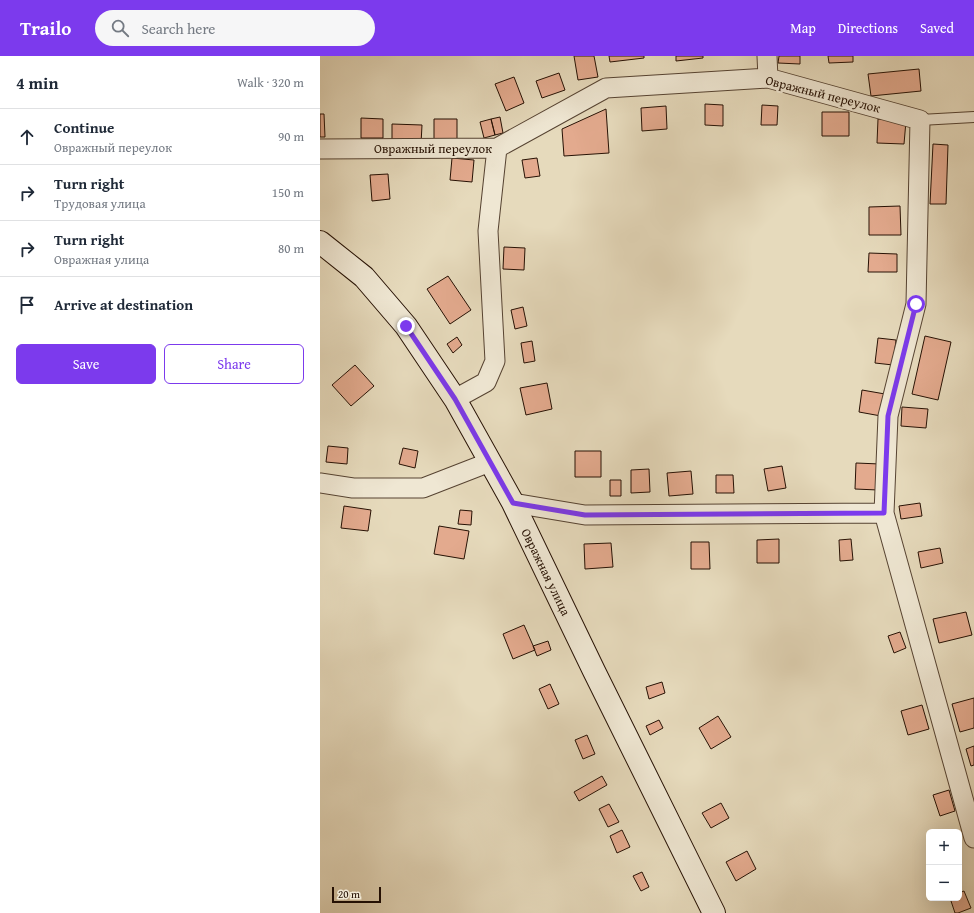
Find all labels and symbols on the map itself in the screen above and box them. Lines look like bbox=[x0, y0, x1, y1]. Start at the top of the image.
street label: Овражный переулок bbox=[763, 71, 883, 118]
street label: Овражный переулок bbox=[374, 139, 492, 158]
route start bbox=[907, 295, 925, 313]
route end bbox=[397, 317, 415, 335]
street label: Овражная улица bbox=[517, 525, 576, 620]
scale bar bbox=[332, 885, 381, 904]

